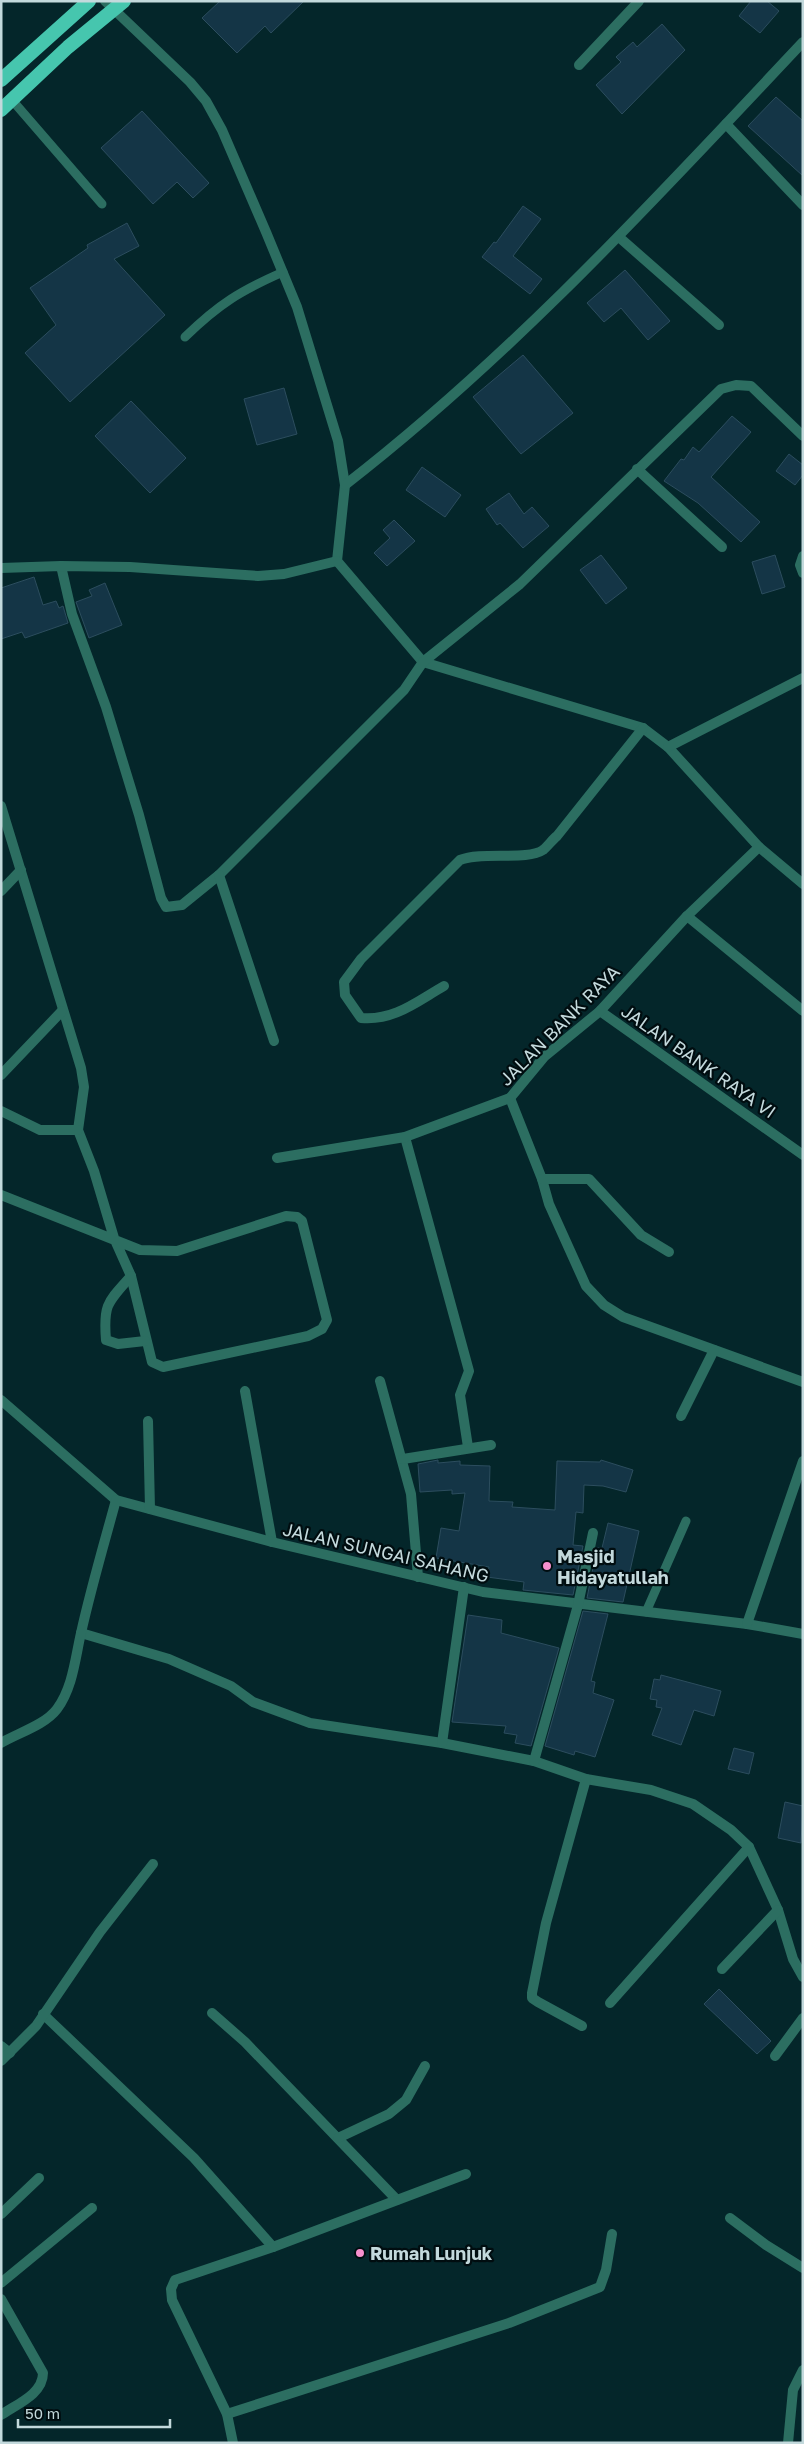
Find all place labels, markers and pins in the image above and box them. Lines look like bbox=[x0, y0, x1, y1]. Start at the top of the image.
place label: Masjid Hidayatullah bbox=[557, 1545, 669, 1588]
marker: Masjid Hidayatullah bbox=[541, 1560, 553, 1572]
place label: Rumah Lunjuk bbox=[370, 2242, 493, 2264]
marker: Rumah Lunjuk bbox=[354, 2247, 366, 2259]

